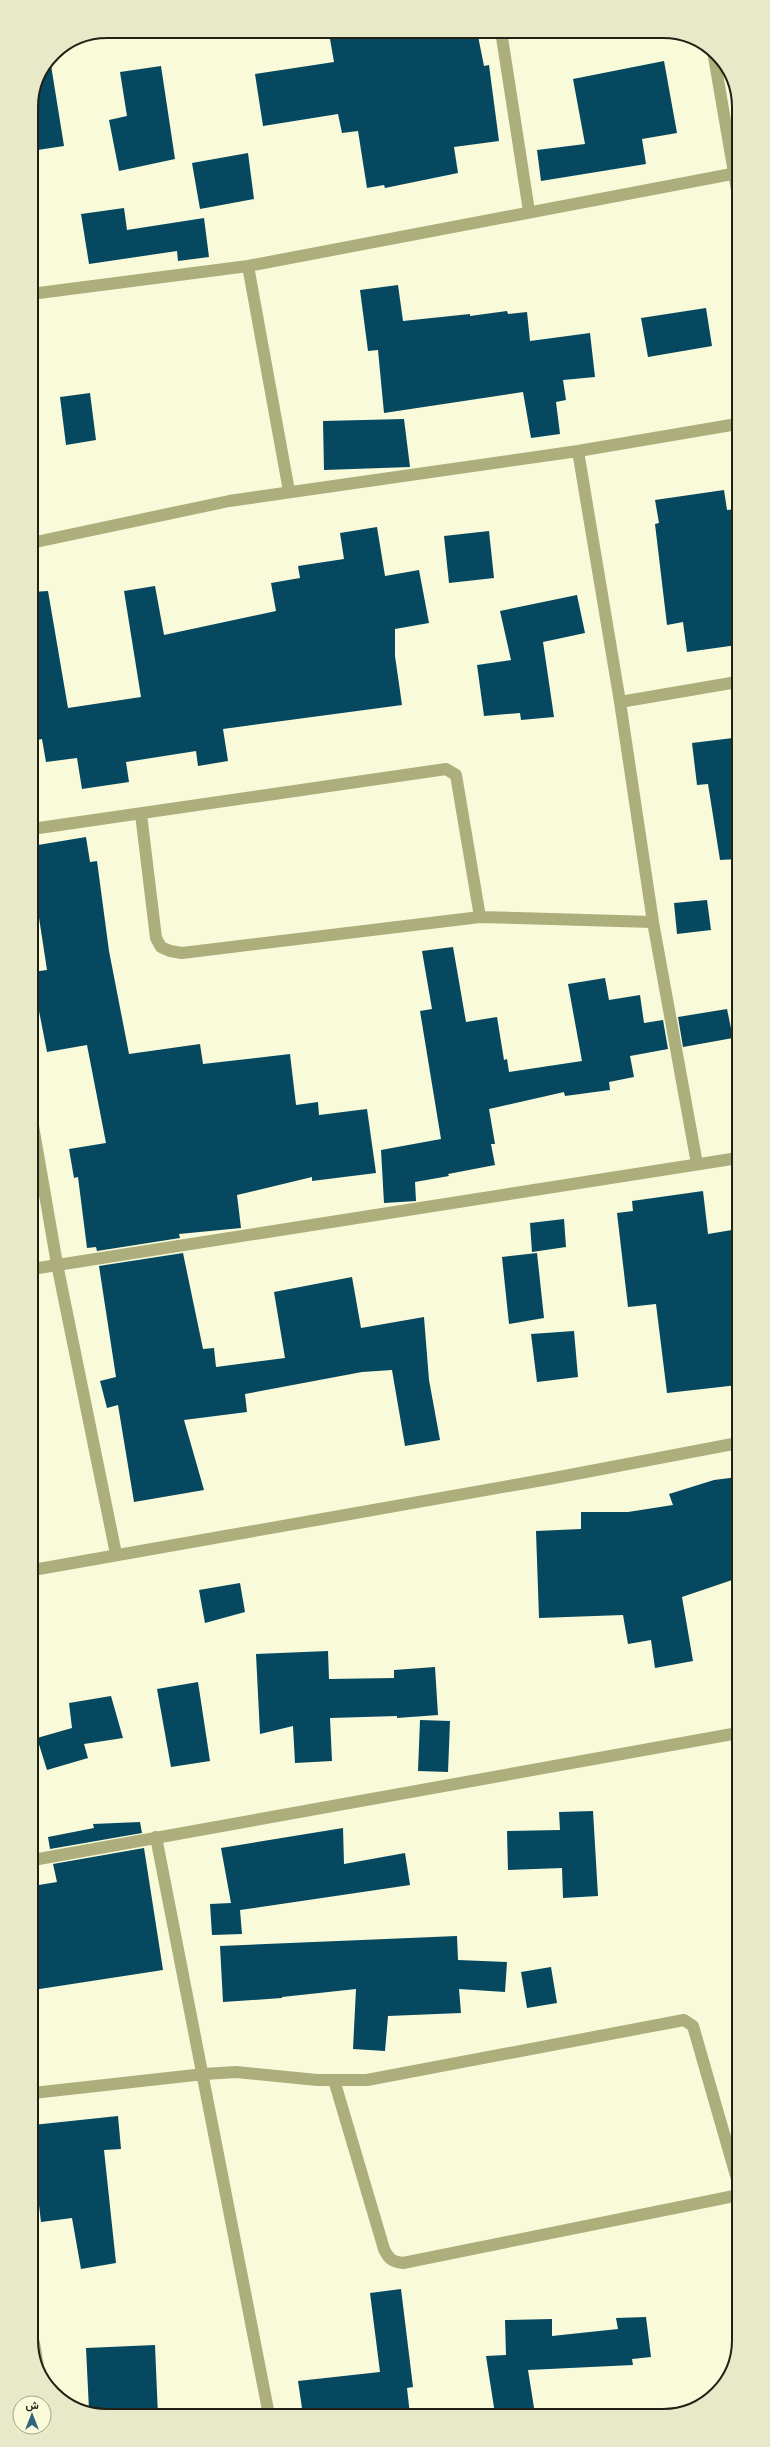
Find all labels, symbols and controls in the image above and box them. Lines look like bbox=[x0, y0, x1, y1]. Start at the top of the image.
north arrow bbox=[12, 2395, 52, 2435]
text: ش bbox=[25, 2398, 39, 2412]

